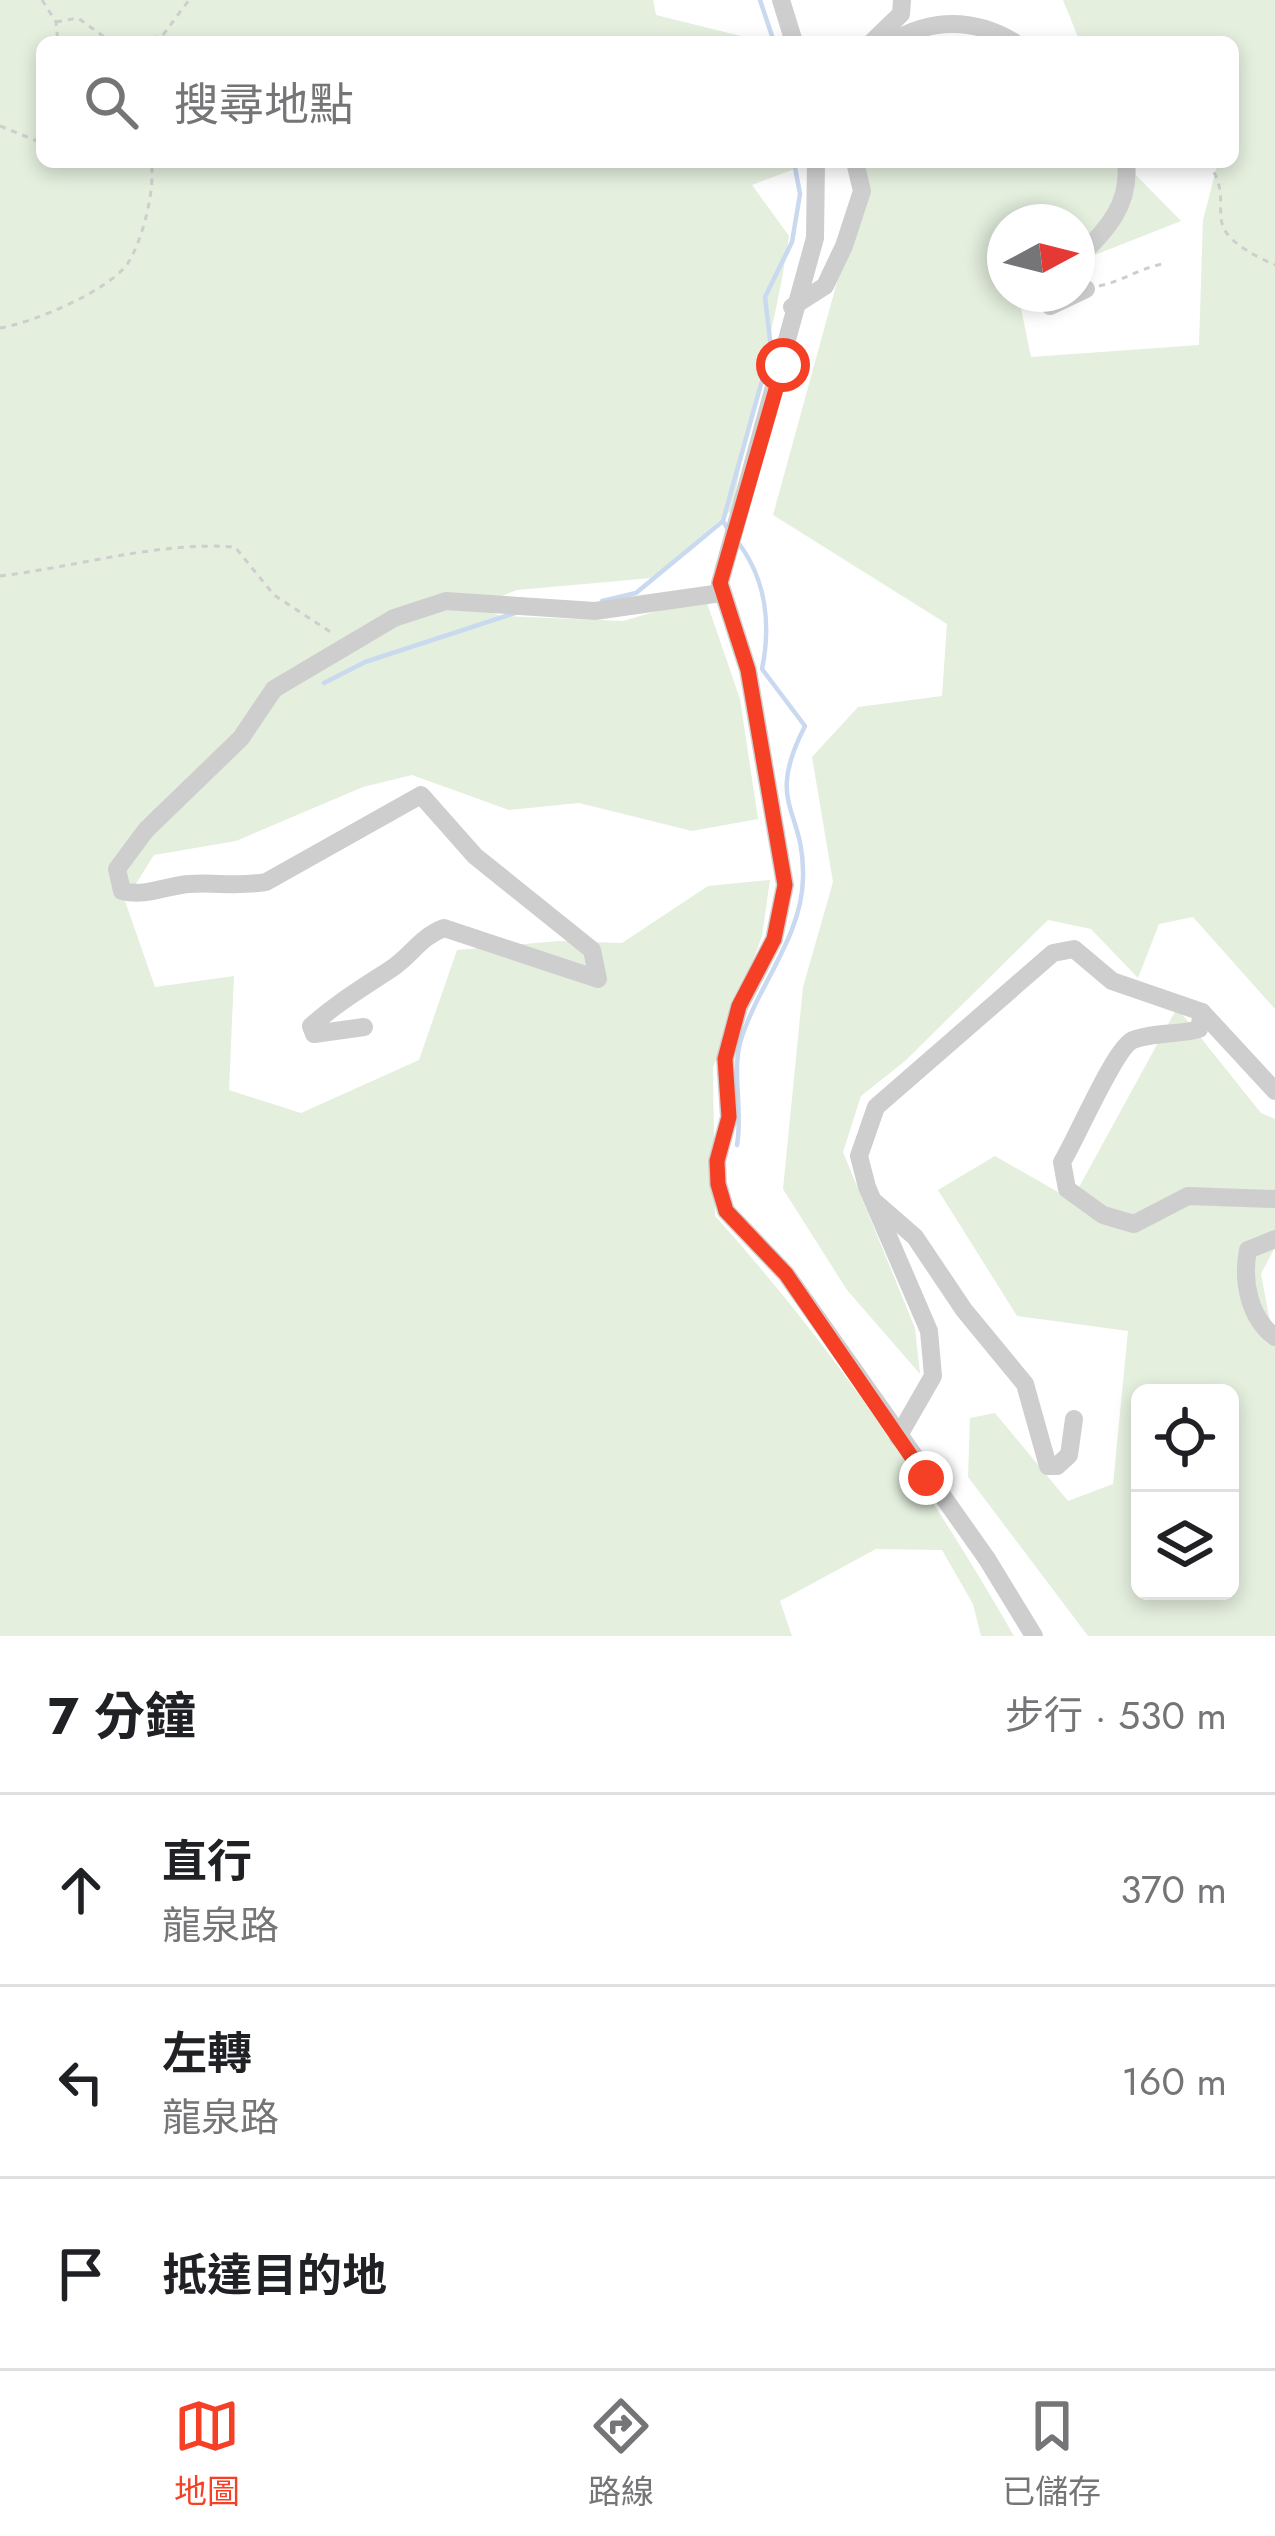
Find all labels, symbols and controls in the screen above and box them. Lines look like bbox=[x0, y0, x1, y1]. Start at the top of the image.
search box bbox=[36, 36, 1239, 168]
icon: search bbox=[78, 69, 144, 135]
text: 搜尋地點 bbox=[174, 72, 354, 137]
north arrow bbox=[987, 204, 1095, 312]
route start bbox=[756, 338, 810, 392]
map controls bbox=[1131, 1384, 1239, 1600]
button: locate bbox=[1131, 1384, 1239, 1492]
route end bbox=[899, 1451, 953, 1505]
button: layers bbox=[1131, 1492, 1239, 1600]
text: 7 分鐘 bbox=[48, 1679, 196, 1753]
text: 步行 · 530 m bbox=[1005, 1687, 1227, 1744]
text: 直行 bbox=[162, 1829, 252, 1894]
icon: ahead bbox=[48, 1857, 114, 1923]
text: 370 m bbox=[1120, 1861, 1227, 1918]
text: 龍泉路 bbox=[162, 1897, 279, 1954]
text: 左轉 bbox=[162, 2021, 252, 2086]
icon: left bbox=[48, 2049, 114, 2115]
text: 160 m bbox=[1121, 2053, 1227, 2110]
text: 龍泉路 bbox=[162, 2089, 279, 2146]
icon: arrive bbox=[48, 2241, 114, 2307]
text: 抵達目的地 bbox=[162, 2243, 387, 2308]
tab: 地圖 bbox=[174, 2393, 240, 2515]
tab: 路線 bbox=[588, 2393, 654, 2515]
tab: 已儲存 bbox=[1002, 2393, 1101, 2515]

